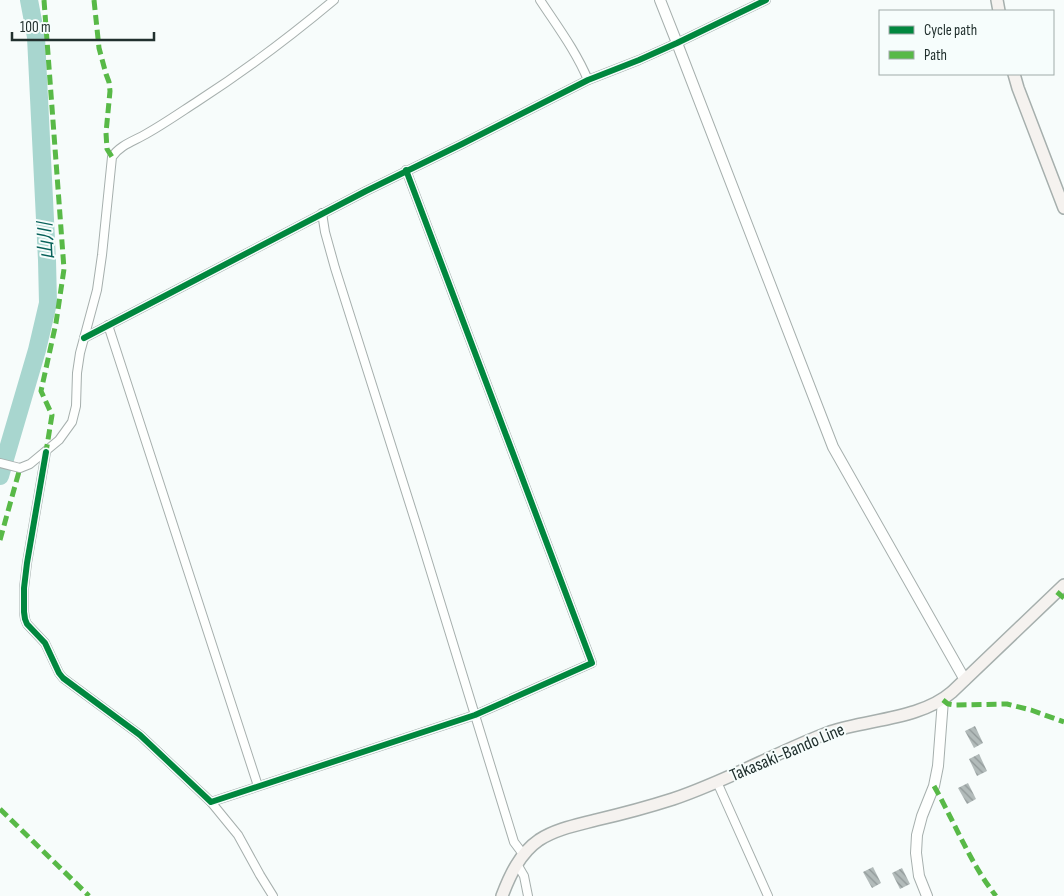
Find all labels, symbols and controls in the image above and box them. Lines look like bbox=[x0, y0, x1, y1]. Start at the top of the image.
scale bar bbox=[12, 10, 155, 42]
legend bbox=[879, 10, 1054, 75]
text: 100 m bbox=[20, 18, 51, 37]
text: Cycle path bbox=[924, 21, 977, 40]
text: Path bbox=[924, 46, 947, 65]
water label: 山川 bbox=[34, 219, 59, 261]
street label: Takasaki-Bando Line bbox=[727, 719, 848, 786]

